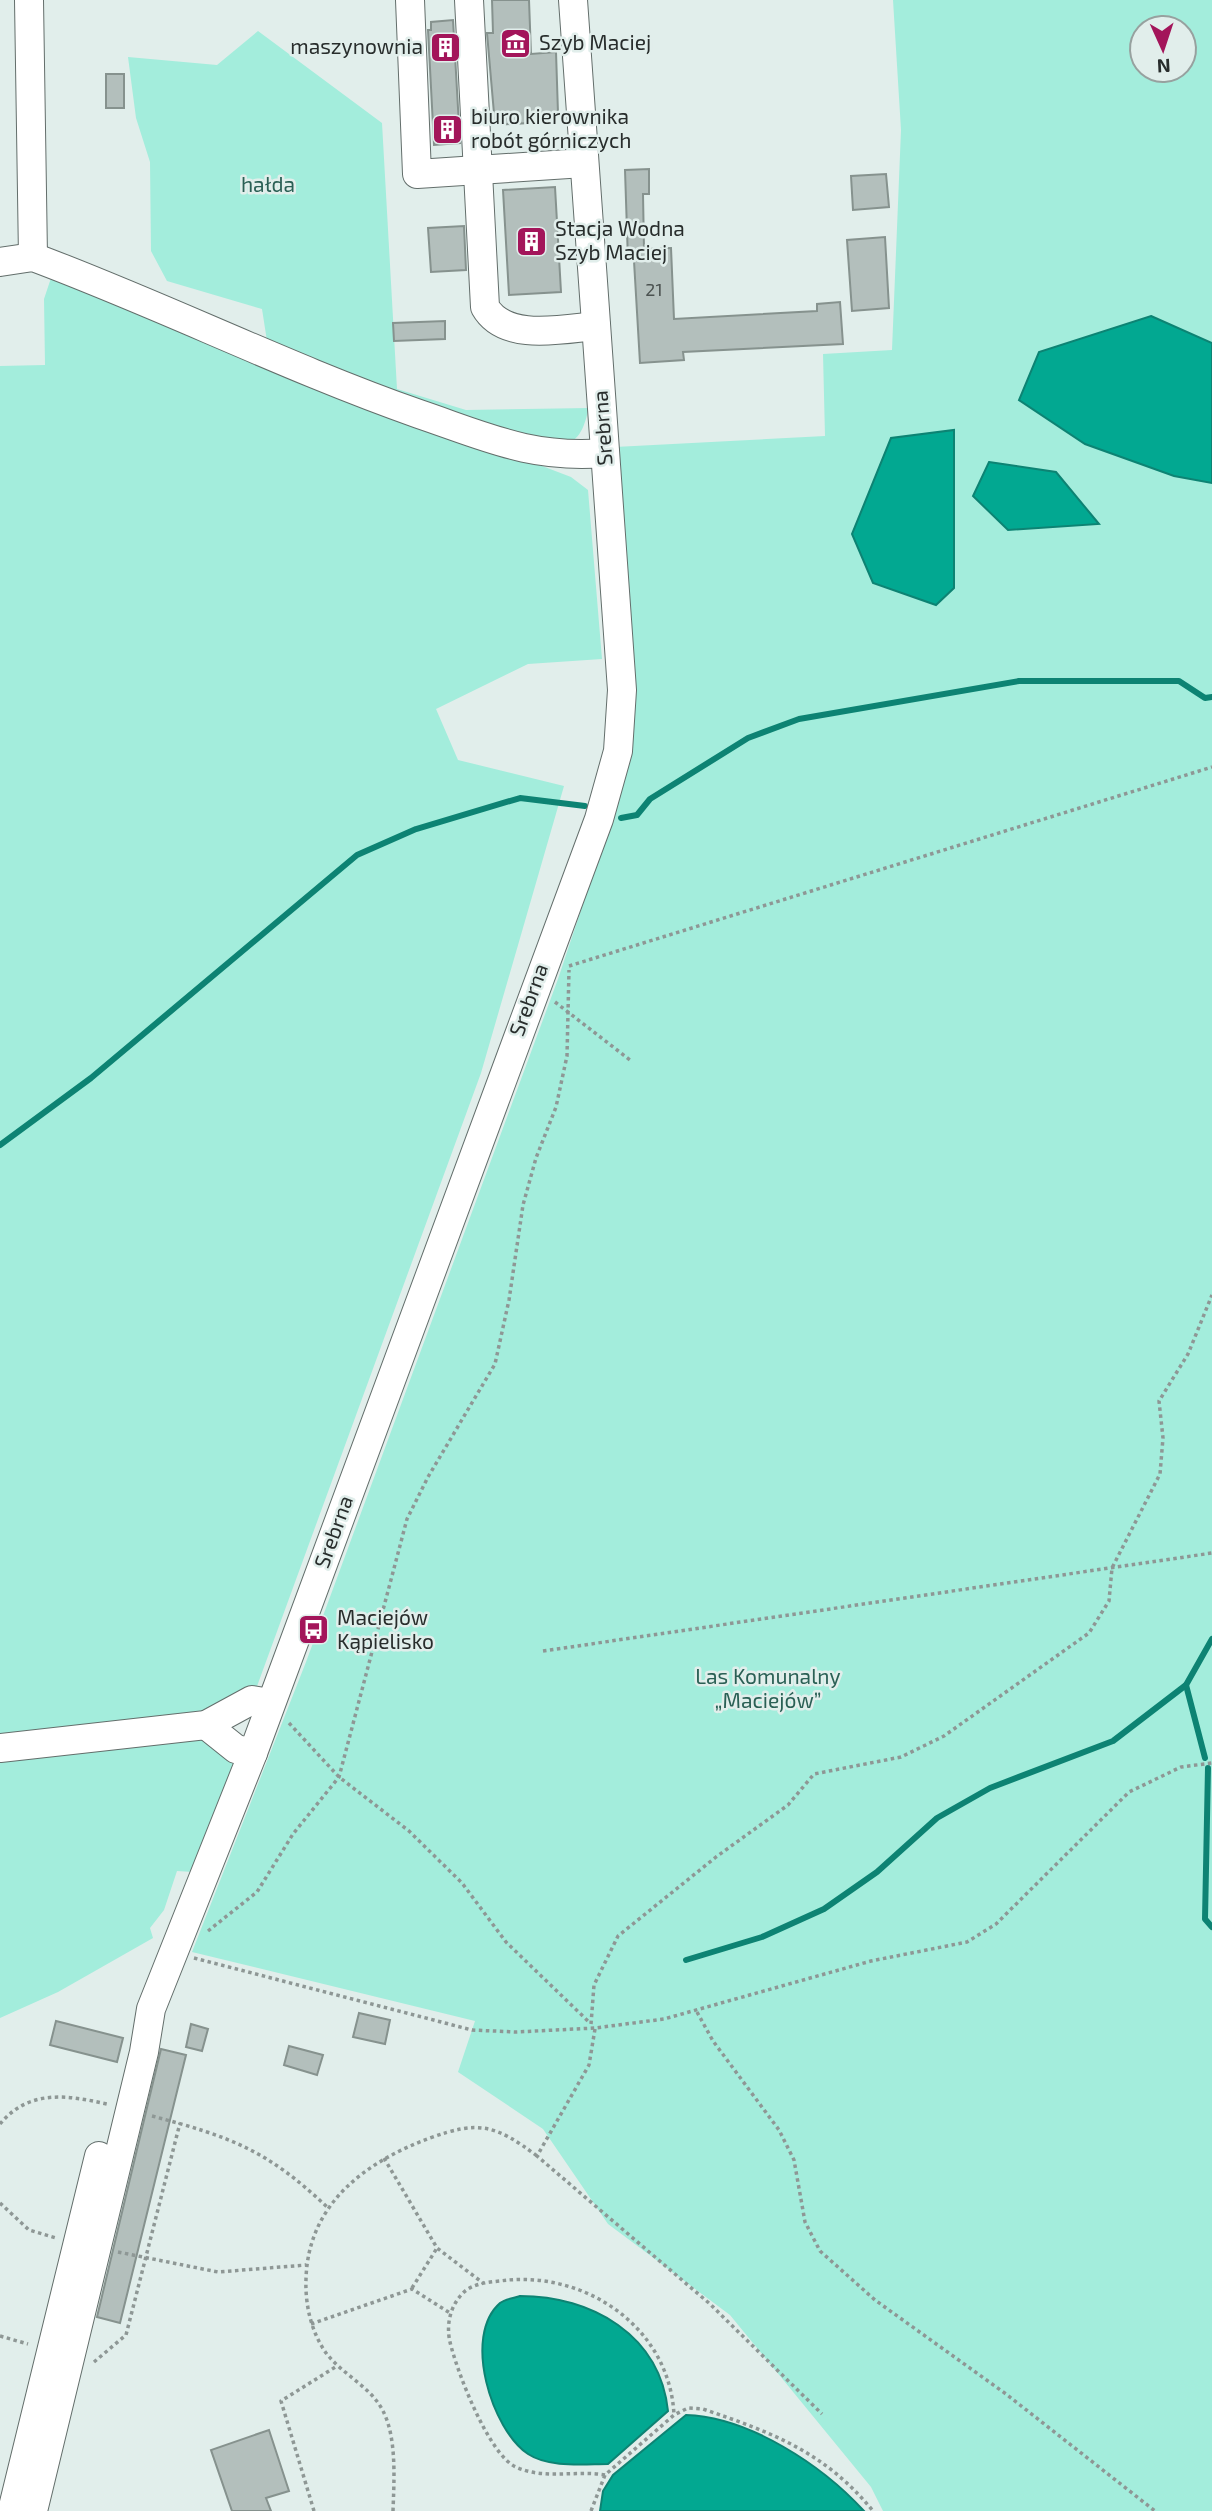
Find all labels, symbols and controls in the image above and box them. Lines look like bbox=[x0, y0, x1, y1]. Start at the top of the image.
north arrow bbox=[1128, 14, 1198, 84]
museum icon: Szyb Maciej bbox=[499, 26, 533, 60]
place label: Szyb Maciej bbox=[539, 29, 651, 55]
building icon: maszynownia bbox=[429, 30, 463, 64]
place label: maszynownia bbox=[290, 33, 423, 58]
text: N bbox=[1156, 55, 1171, 78]
place label: biuro kierownika robót górniczych bbox=[471, 103, 631, 152]
building icon: biuro kierownika robót górniczych bbox=[431, 112, 465, 146]
park label: hałda bbox=[241, 171, 295, 196]
place label: Stacja Wodna Szyb Maciej bbox=[555, 215, 685, 265]
building icon: Stacja Wodna Szyb Maciej bbox=[515, 224, 549, 258]
house number: 21 bbox=[645, 278, 663, 300]
street label: Srebrna bbox=[586, 390, 617, 467]
street label: Srebrna bbox=[503, 960, 552, 1039]
street label: Srebrna bbox=[308, 1492, 357, 1571]
place label: Maciejów Kąpielisko bbox=[337, 1604, 434, 1653]
bus stop icon: Maciejów Kąpielisko bbox=[297, 1613, 331, 1647]
park label: Las Komunalny „Maciejów” bbox=[695, 1663, 841, 1713]

